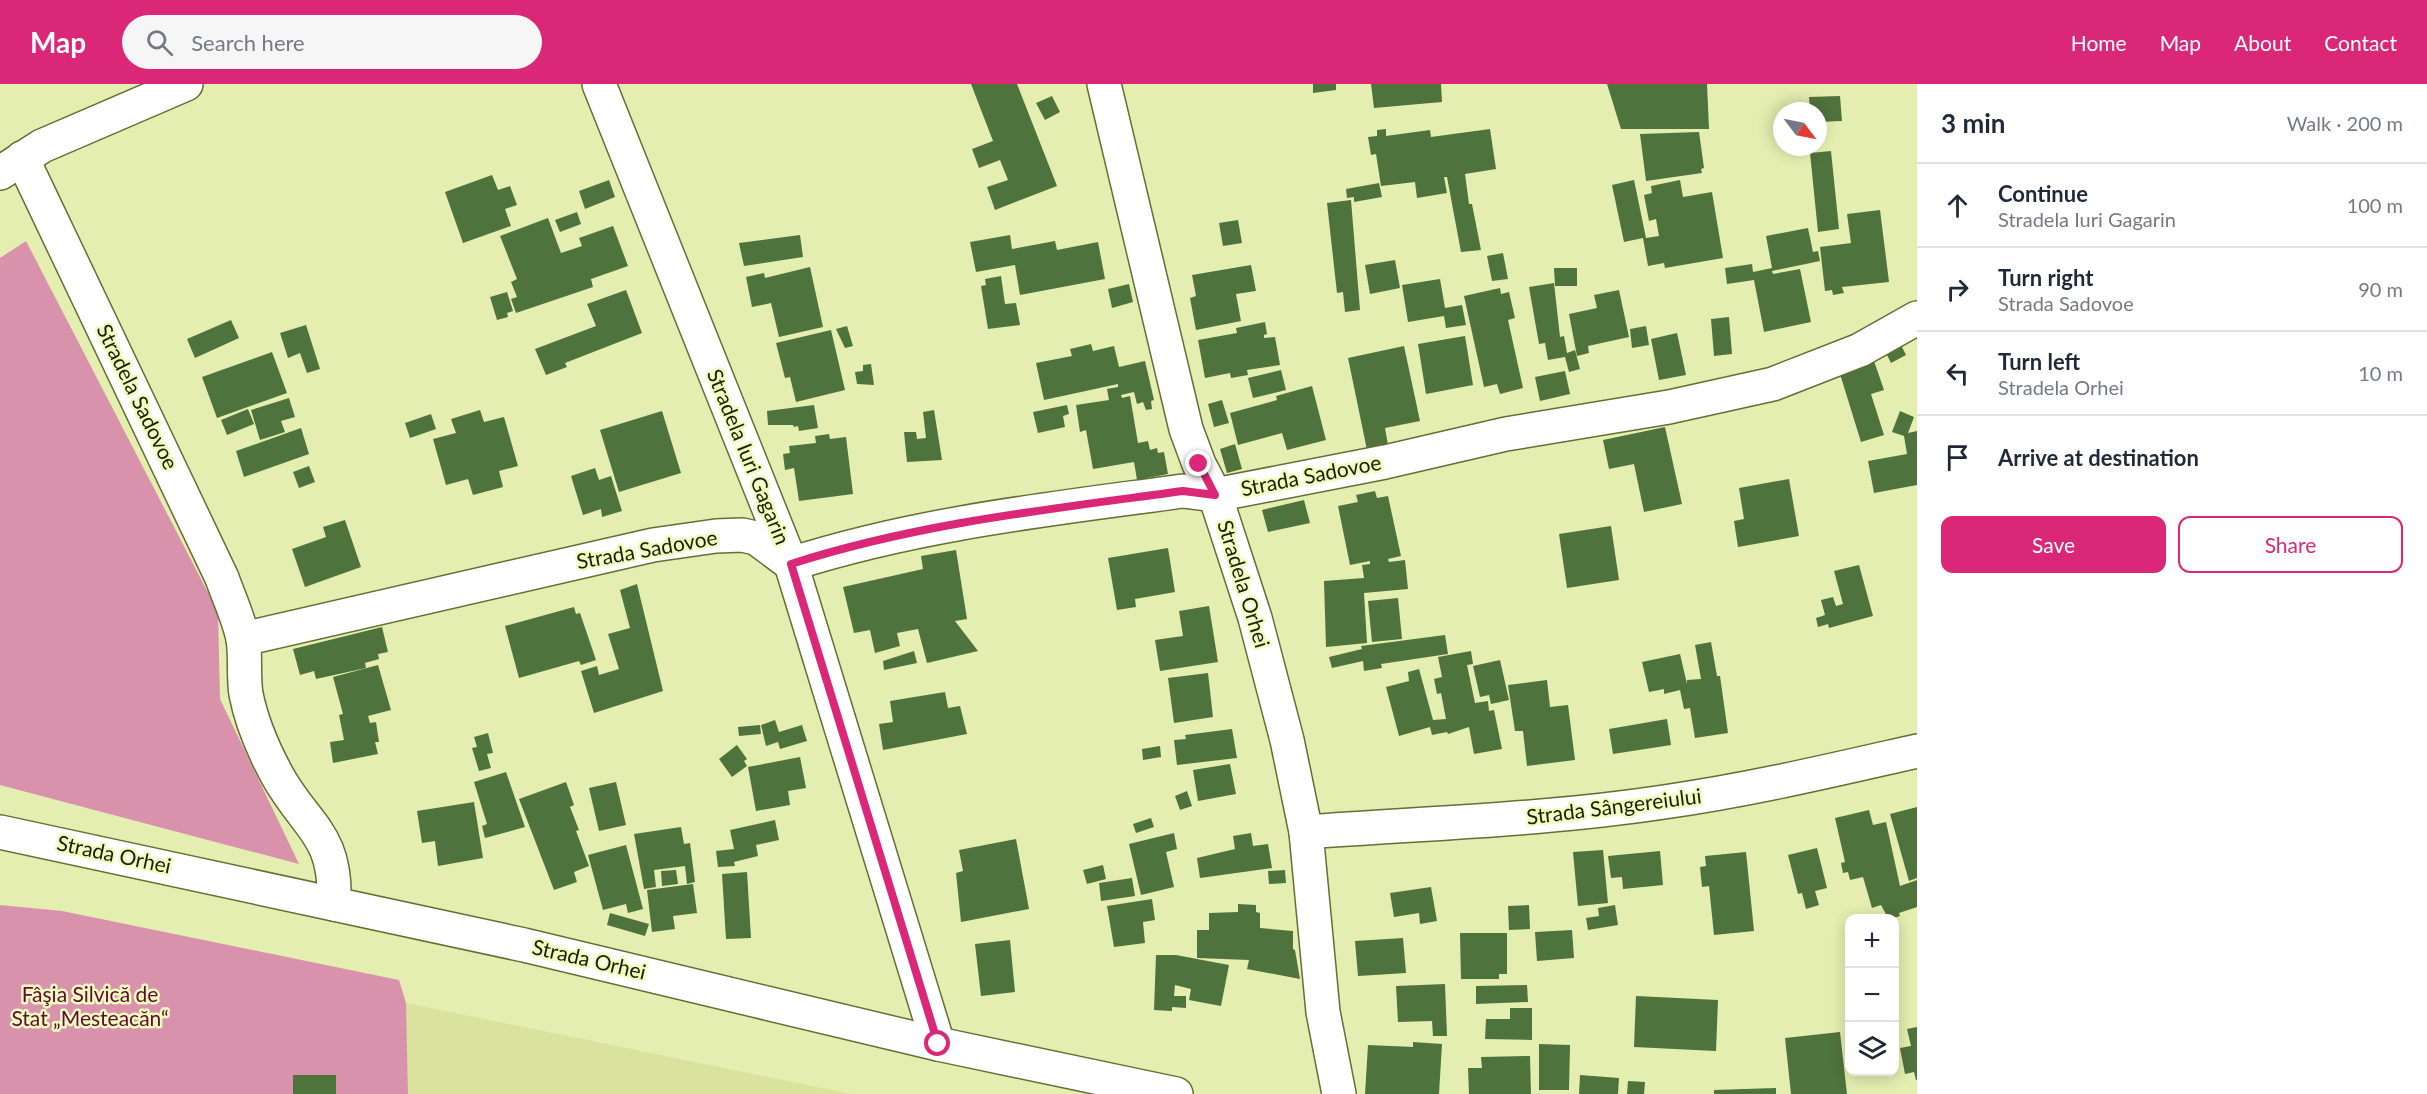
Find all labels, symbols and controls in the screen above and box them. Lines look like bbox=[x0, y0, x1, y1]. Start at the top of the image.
search box bbox=[122, 15, 542, 69]
text: Map bbox=[30, 25, 86, 59]
icon: search bbox=[143, 26, 176, 59]
text: Search here bbox=[191, 29, 305, 56]
text: Home bbox=[2071, 30, 2127, 55]
text: Map bbox=[2160, 30, 2201, 55]
text: About bbox=[2234, 30, 2291, 55]
text: Contact bbox=[2324, 30, 2397, 55]
north arrow bbox=[1773, 102, 1827, 156]
text: 3 min bbox=[1941, 107, 2005, 139]
text: Walk · 200 m bbox=[2287, 111, 2403, 135]
text: Continue bbox=[1998, 180, 2088, 207]
icon: ahead bbox=[1941, 189, 1974, 222]
text: 100 m bbox=[2347, 193, 2403, 217]
text: Stradela Iuri Gagarin bbox=[1998, 207, 2176, 231]
text: Turn right bbox=[1998, 264, 2093, 291]
icon: right bbox=[1941, 273, 1974, 306]
text: 90 m bbox=[2358, 277, 2403, 301]
text: Strada Sadovoe bbox=[1998, 291, 2134, 315]
street label: Stradela Sadovoe bbox=[92, 320, 184, 473]
text: Turn left bbox=[1998, 348, 2080, 375]
icon: left bbox=[1941, 357, 1974, 390]
text: 10 m bbox=[2358, 361, 2403, 385]
street label: Stradela Iuri Gagarin bbox=[703, 365, 796, 548]
text: Stradela Orhei bbox=[1998, 375, 2124, 399]
icon: arrive bbox=[1941, 441, 1974, 474]
text: Arrive at destination bbox=[1998, 444, 2199, 471]
street label: Strada Sadovoe bbox=[1238, 449, 1383, 500]
route end bbox=[1185, 450, 1211, 476]
button: Save bbox=[1941, 516, 2166, 573]
button: Share bbox=[2178, 516, 2403, 573]
street label: Stradela Orhei bbox=[1213, 517, 1276, 650]
street label: Strada Sadovoe bbox=[574, 524, 719, 573]
street label: Strada Sângereiului bbox=[1525, 782, 1703, 829]
street label: Strada Orhei bbox=[55, 829, 174, 878]
map controls bbox=[1845, 914, 1899, 1076]
button: + bbox=[1845, 914, 1899, 968]
street label: Strada Orhei bbox=[530, 933, 649, 984]
button: − bbox=[1845, 968, 1899, 1022]
park label: Fâşia Silvică de Stat „Mesteacăn“ bbox=[11, 981, 169, 1030]
button: layers bbox=[1845, 1022, 1899, 1076]
route start bbox=[924, 1030, 950, 1056]

